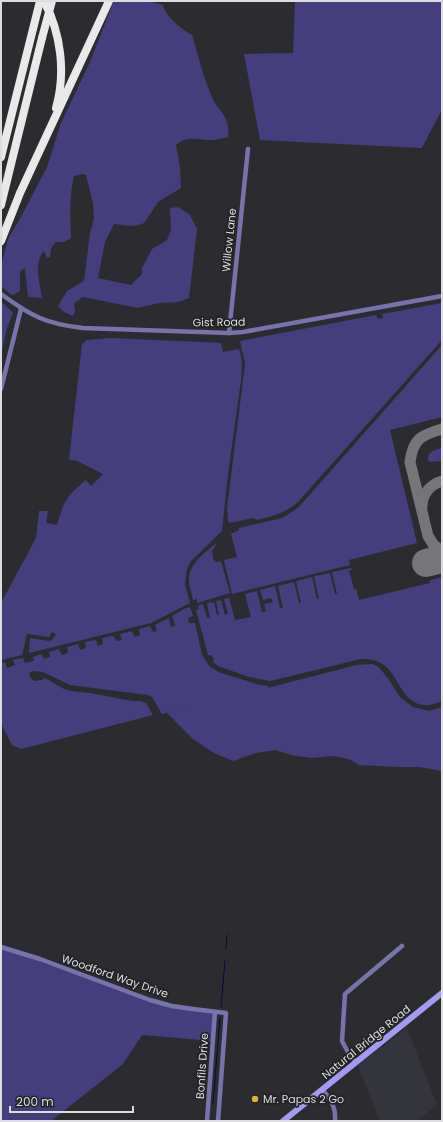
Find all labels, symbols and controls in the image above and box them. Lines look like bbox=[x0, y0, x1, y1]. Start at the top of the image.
street label: Willow Lane bbox=[218, 207, 240, 273]
street label: Gist Road bbox=[193, 314, 245, 330]
street label: Woodford Way Drive bbox=[59, 950, 171, 1002]
street label: Natural Bridge Road bbox=[318, 1001, 414, 1083]
street label: Bonfils Drive bbox=[192, 1032, 212, 1100]
scale bar bbox=[10, 1088, 133, 1114]
place label: Mr. Papas 2 Go bbox=[263, 1091, 344, 1107]
text: 200 m bbox=[16, 1093, 54, 1110]
marker: Mr. Papas 2 Go bbox=[250, 1094, 260, 1104]

